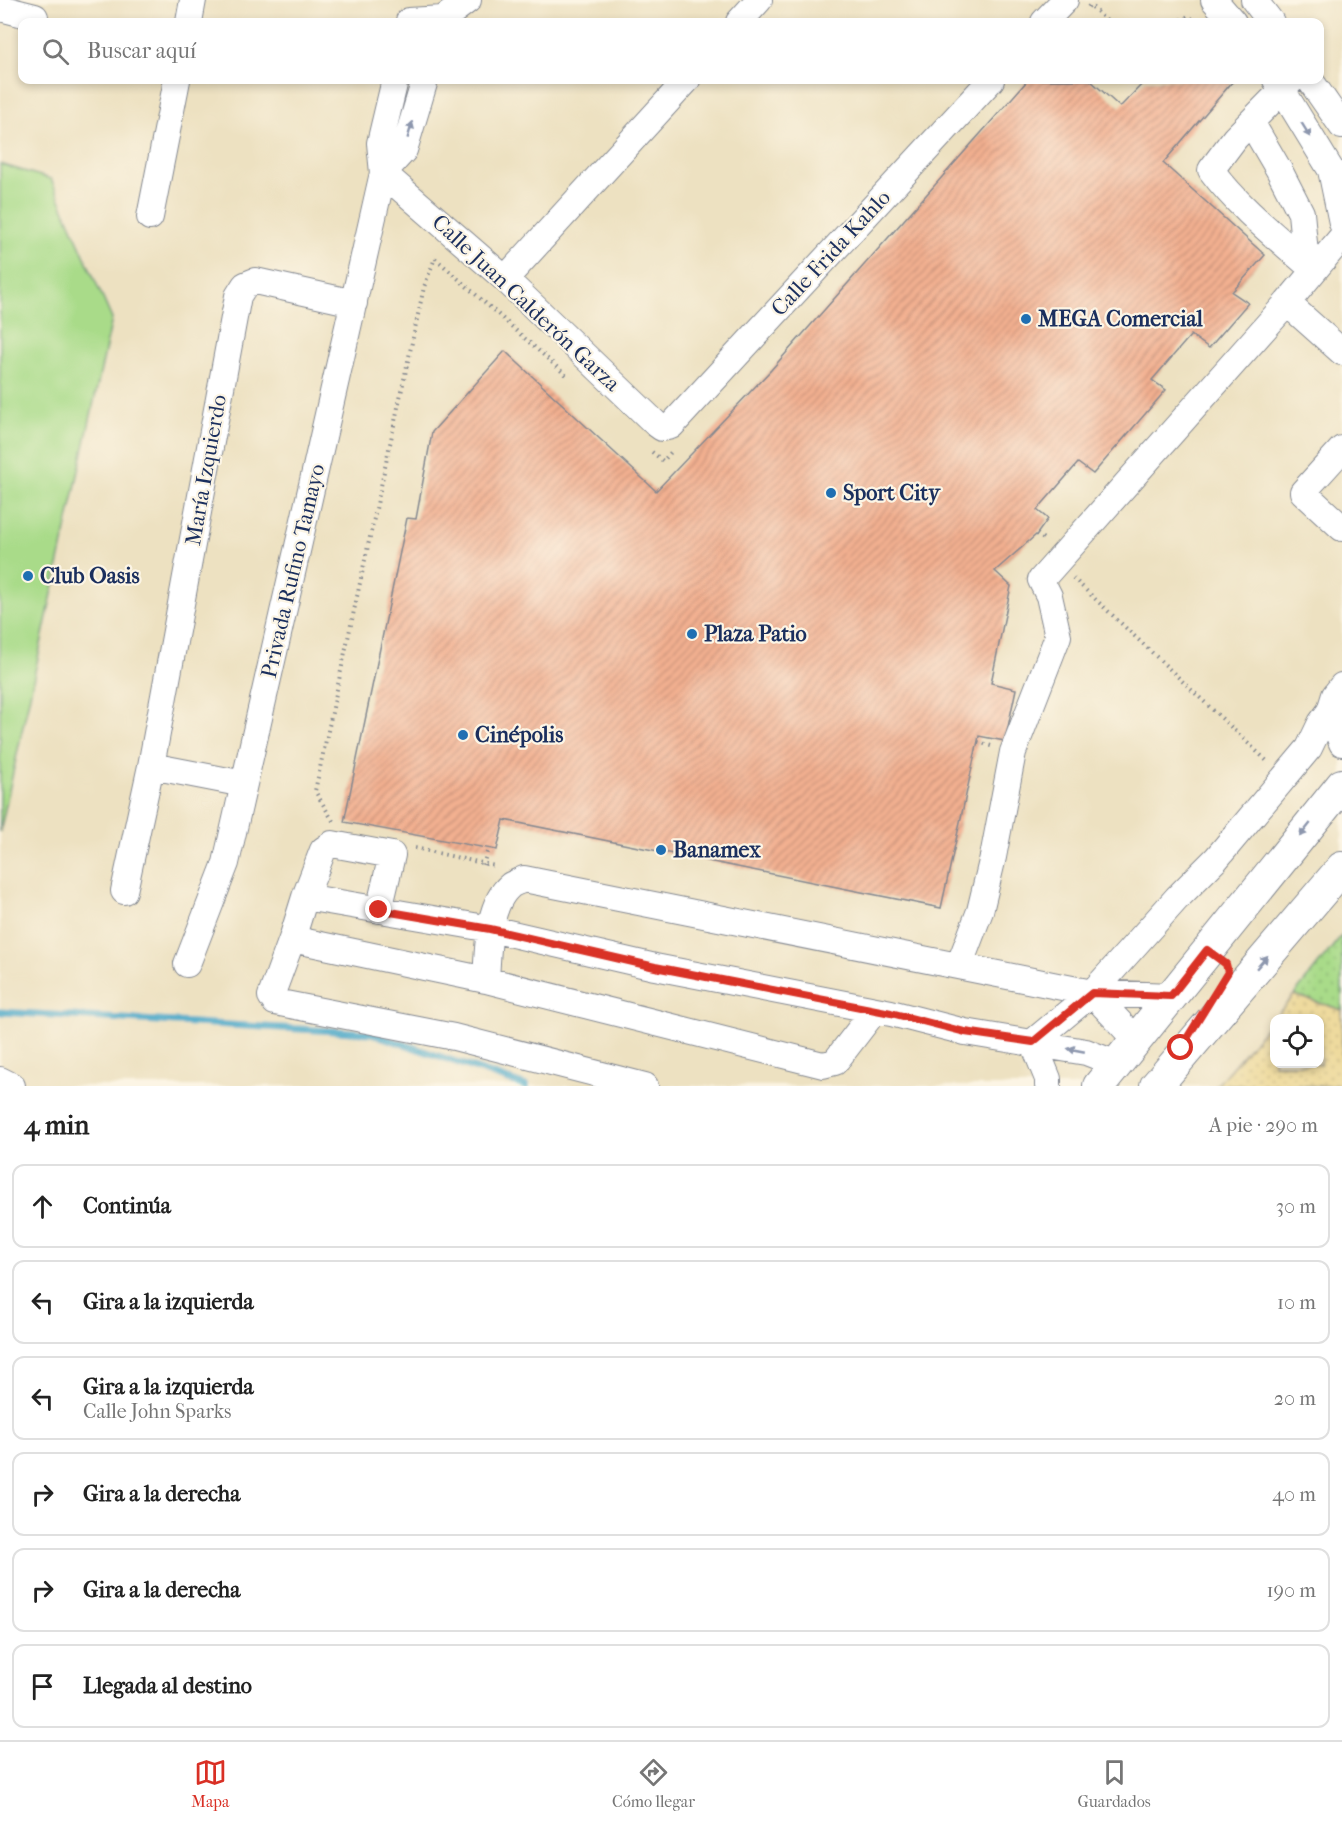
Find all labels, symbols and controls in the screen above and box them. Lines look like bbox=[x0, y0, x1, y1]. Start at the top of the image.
search box bbox=[18, 18, 1324, 84]
icon: search bbox=[39, 35, 72, 68]
text: Buscar aquí bbox=[87, 38, 196, 64]
one-way arrow bbox=[406, 121, 415, 139]
one-way arrow bbox=[1301, 122, 1312, 138]
street label: Calle Frida Kahlo bbox=[766, 185, 896, 321]
street label: Calle Juan Calderón Garza bbox=[427, 209, 626, 397]
place label: MEGA Comercial bbox=[1037, 306, 1204, 332]
marker: MEGA Comercial bbox=[1019, 312, 1033, 326]
street label: María Izquierdo bbox=[180, 393, 232, 547]
street label: Privada Rufino Tamayo bbox=[256, 461, 330, 681]
place label: Sport City bbox=[843, 480, 941, 506]
marker: Sport City bbox=[824, 486, 838, 500]
place label: Club Oasis bbox=[40, 563, 140, 589]
marker: Club Oasis bbox=[21, 569, 35, 583]
place label: Plaza Patio bbox=[704, 621, 807, 647]
marker: Plaza Patio bbox=[685, 627, 699, 641]
place label: Cinépolis bbox=[475, 722, 563, 748]
marker: Cinépolis bbox=[456, 728, 470, 742]
one-way arrow bbox=[1299, 822, 1312, 837]
place label: Banamex bbox=[673, 837, 761, 863]
marker: Banamex bbox=[654, 843, 668, 857]
route end bbox=[365, 896, 391, 922]
one-way arrow bbox=[1255, 955, 1268, 970]
map controls bbox=[1270, 1014, 1324, 1068]
button: locate bbox=[1270, 1014, 1324, 1068]
route start bbox=[1167, 1034, 1193, 1060]
one-way arrow bbox=[1066, 1045, 1085, 1054]
text: 4 min bbox=[24, 1110, 89, 1141]
text: A pie · 290 m bbox=[1209, 1114, 1318, 1137]
icon: ahead bbox=[26, 1190, 59, 1223]
text: Continúa bbox=[83, 1193, 171, 1219]
text: 30 m bbox=[1276, 1195, 1316, 1218]
icon: left bbox=[26, 1286, 59, 1319]
text: Gira a la izquierda bbox=[83, 1289, 254, 1315]
text: 10 m bbox=[1277, 1291, 1316, 1314]
text: Gira a la izquierda bbox=[83, 1374, 254, 1400]
icon: left bbox=[26, 1382, 59, 1415]
text: 20 m bbox=[1274, 1387, 1316, 1410]
text: Calle John Sparks bbox=[83, 1400, 231, 1423]
icon: right bbox=[26, 1478, 59, 1511]
text: Gira a la derecha bbox=[83, 1481, 240, 1507]
text: 40 m bbox=[1272, 1483, 1316, 1506]
icon: right bbox=[26, 1574, 59, 1607]
text: Gira a la derecha bbox=[83, 1577, 240, 1603]
text: 190 m bbox=[1266, 1579, 1316, 1602]
icon: arrive bbox=[26, 1670, 59, 1703]
text: Llegada al destino bbox=[83, 1673, 252, 1699]
tab: Mapa bbox=[191, 1756, 229, 1811]
tab: Cómo llegar bbox=[612, 1756, 695, 1811]
tab: Guardados bbox=[1077, 1756, 1151, 1811]

